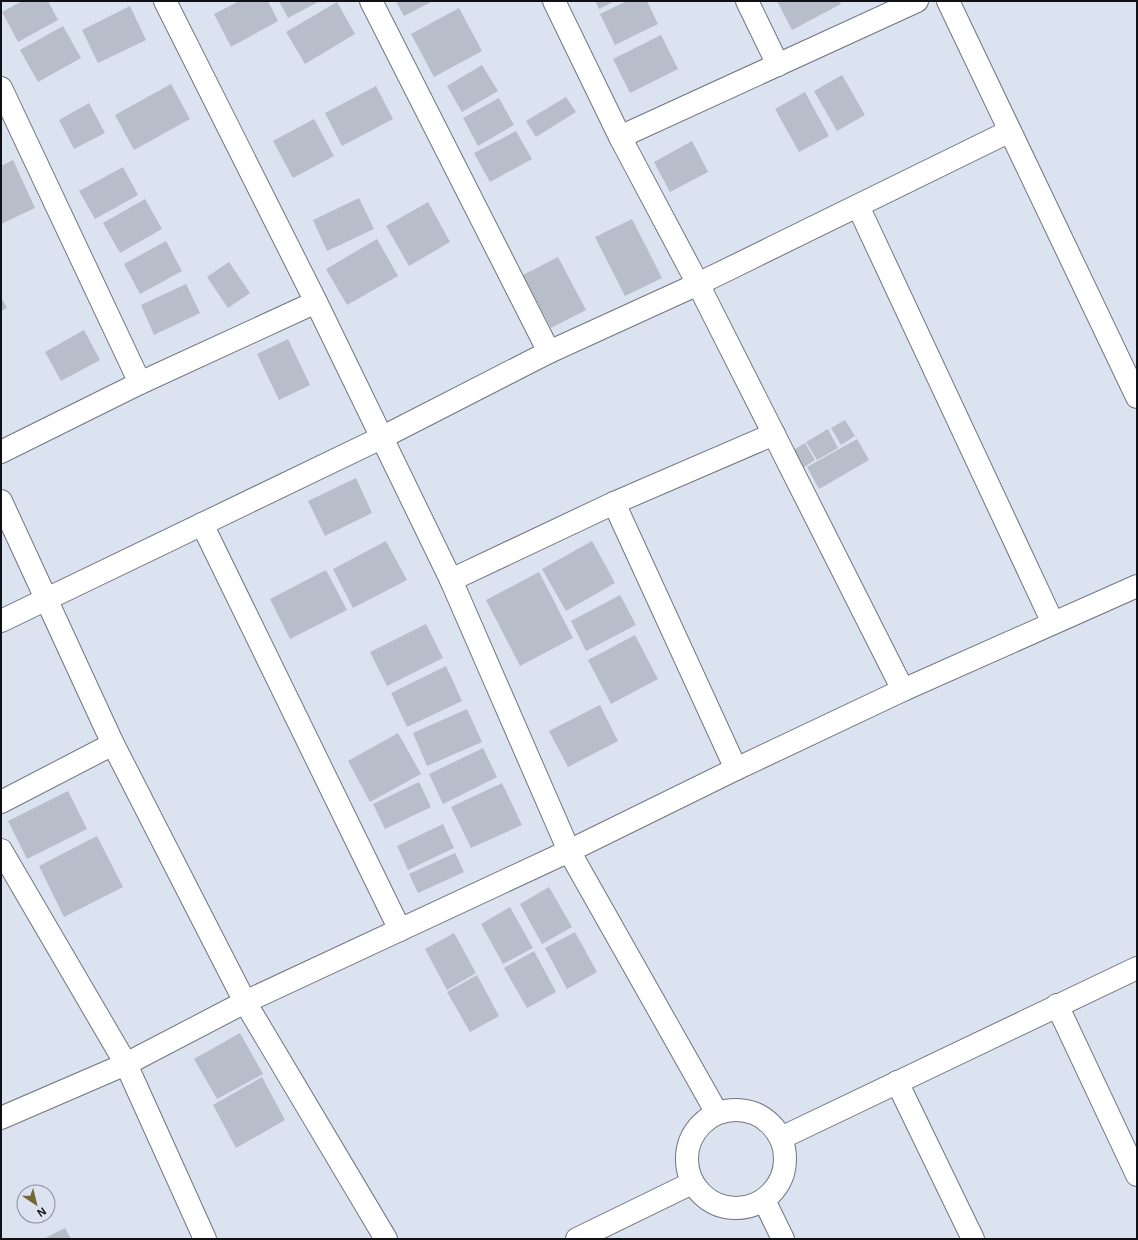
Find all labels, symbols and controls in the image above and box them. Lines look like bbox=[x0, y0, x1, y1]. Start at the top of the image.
north arrow bbox=[16, 1184, 56, 1224]
text: N bbox=[35, 1205, 48, 1219]

